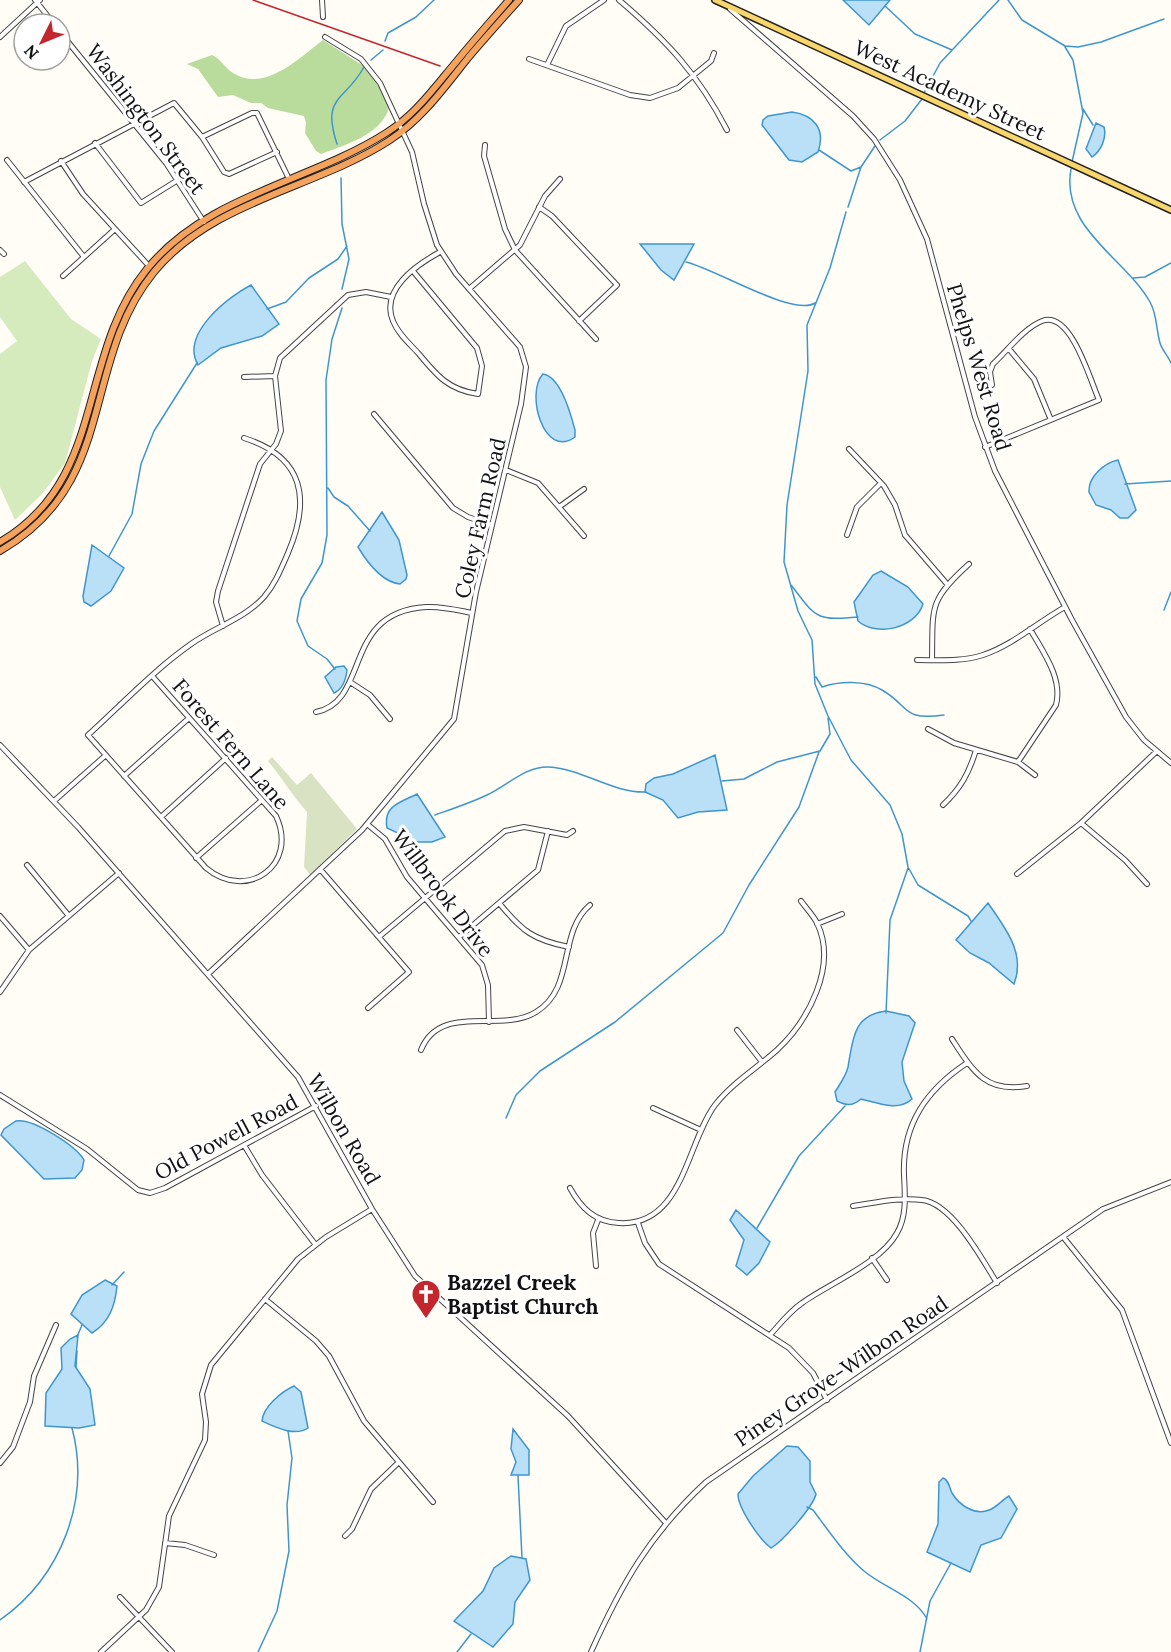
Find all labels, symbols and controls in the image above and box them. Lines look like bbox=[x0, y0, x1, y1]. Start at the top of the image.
north arrow bbox=[12, 12, 72, 72]
street label: West Academy Street bbox=[850, 34, 1051, 147]
street label: Washington Street bbox=[81, 38, 212, 200]
text: N bbox=[19, 41, 43, 64]
street label: Phelps West Road bbox=[941, 280, 1017, 454]
street label: Coley Farm Road bbox=[448, 435, 512, 601]
street label: Forest Fern Lane bbox=[167, 673, 295, 815]
street label: Willbrook Drive bbox=[386, 824, 500, 962]
street label: Wilbon Road bbox=[301, 1069, 387, 1189]
street label: Old Powell Road bbox=[150, 1088, 302, 1186]
place label: Bazzel Creek Baptist Church bbox=[447, 1269, 599, 1320]
church icon: Bazzel Creek Baptist Church bbox=[410, 1278, 442, 1320]
street label: Piney Grove-Wilbon Road bbox=[729, 1289, 953, 1453]

